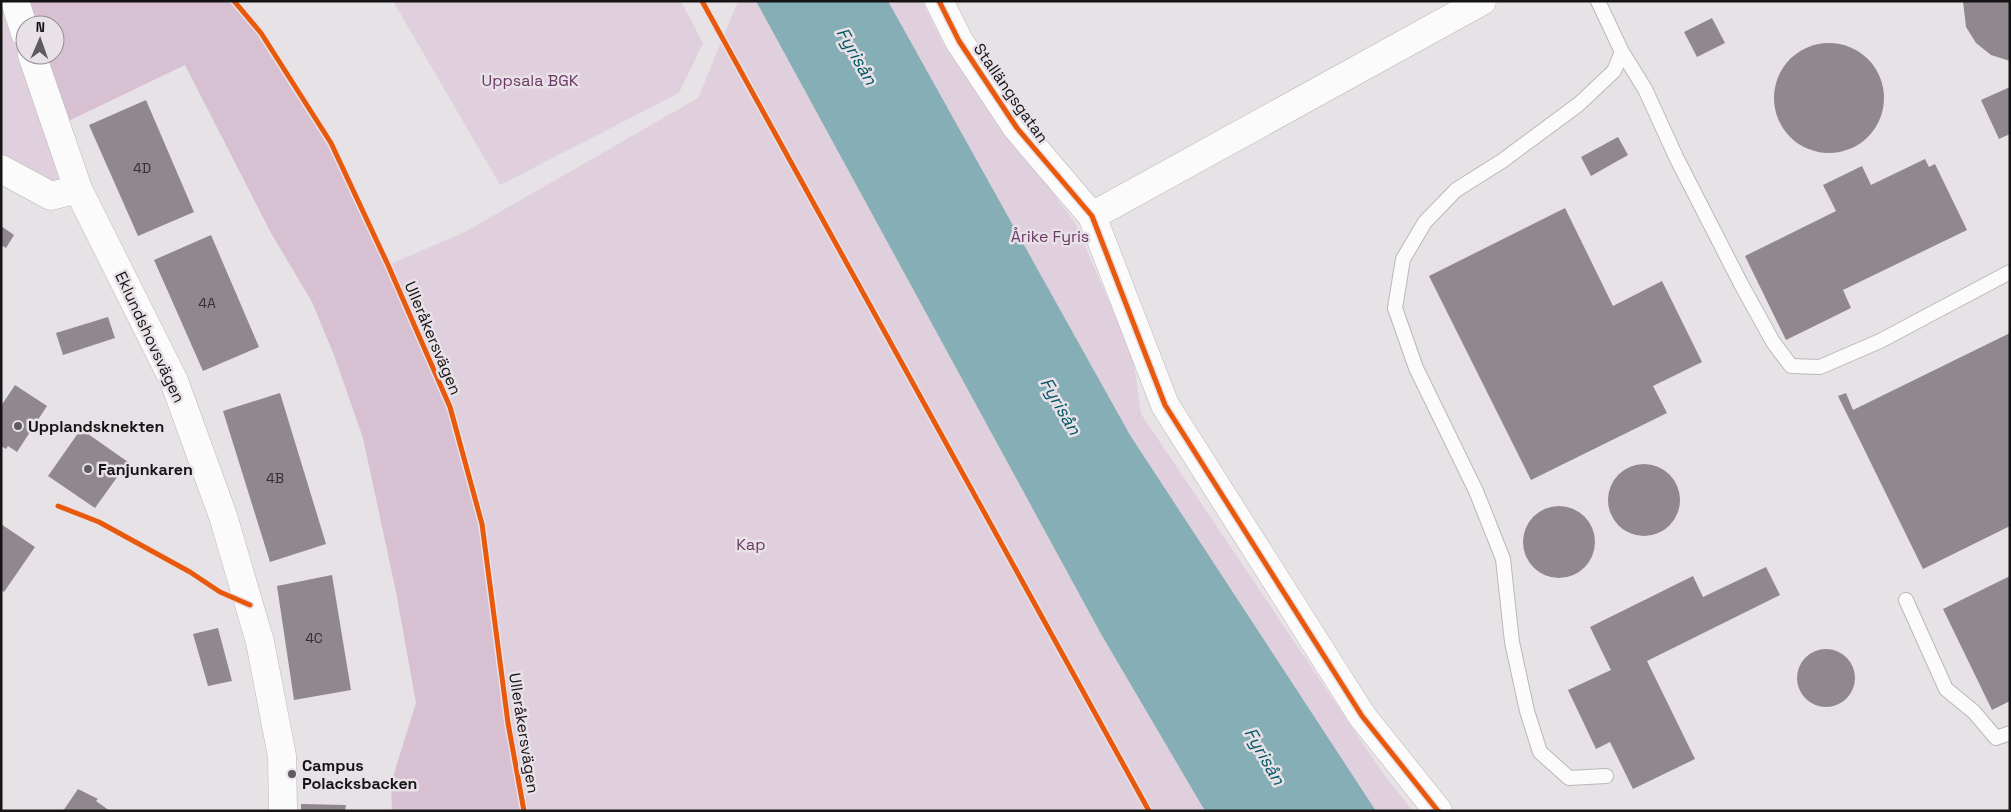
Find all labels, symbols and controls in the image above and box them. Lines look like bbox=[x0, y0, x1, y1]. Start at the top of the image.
north arrow bbox=[15, 15, 65, 65]
text: N bbox=[35, 18, 45, 36]
water label: Fyrisån bbox=[831, 23, 883, 90]
street label: Stallängsgatan bbox=[969, 39, 1053, 147]
park label: Uppsala BGK bbox=[482, 70, 579, 91]
house number: 4D bbox=[133, 159, 151, 177]
park label: Årike Fyris bbox=[1011, 226, 1089, 247]
street label: Eklundshovsvägen bbox=[110, 268, 190, 406]
street label: Ulleråkersvägen bbox=[400, 278, 466, 398]
house number: 4A bbox=[198, 294, 216, 312]
water label: Fyrisån bbox=[1035, 373, 1087, 440]
place label: Upplandsknekten bbox=[28, 416, 164, 437]
marker: Upplandsknekten bbox=[12, 420, 24, 432]
place label: Fanjunkaren bbox=[98, 459, 193, 480]
marker: Fanjunkaren bbox=[82, 463, 94, 475]
house number: 4B bbox=[266, 469, 284, 487]
park label: Kap bbox=[736, 534, 766, 555]
house number: 4C bbox=[305, 629, 323, 647]
street label: Ulleråkersvägen bbox=[504, 671, 544, 795]
water label: Fyrisån bbox=[1239, 723, 1291, 790]
place label: Campus Polacksbacken bbox=[302, 755, 417, 794]
marker: Campus Polacksbacken bbox=[286, 768, 298, 780]

